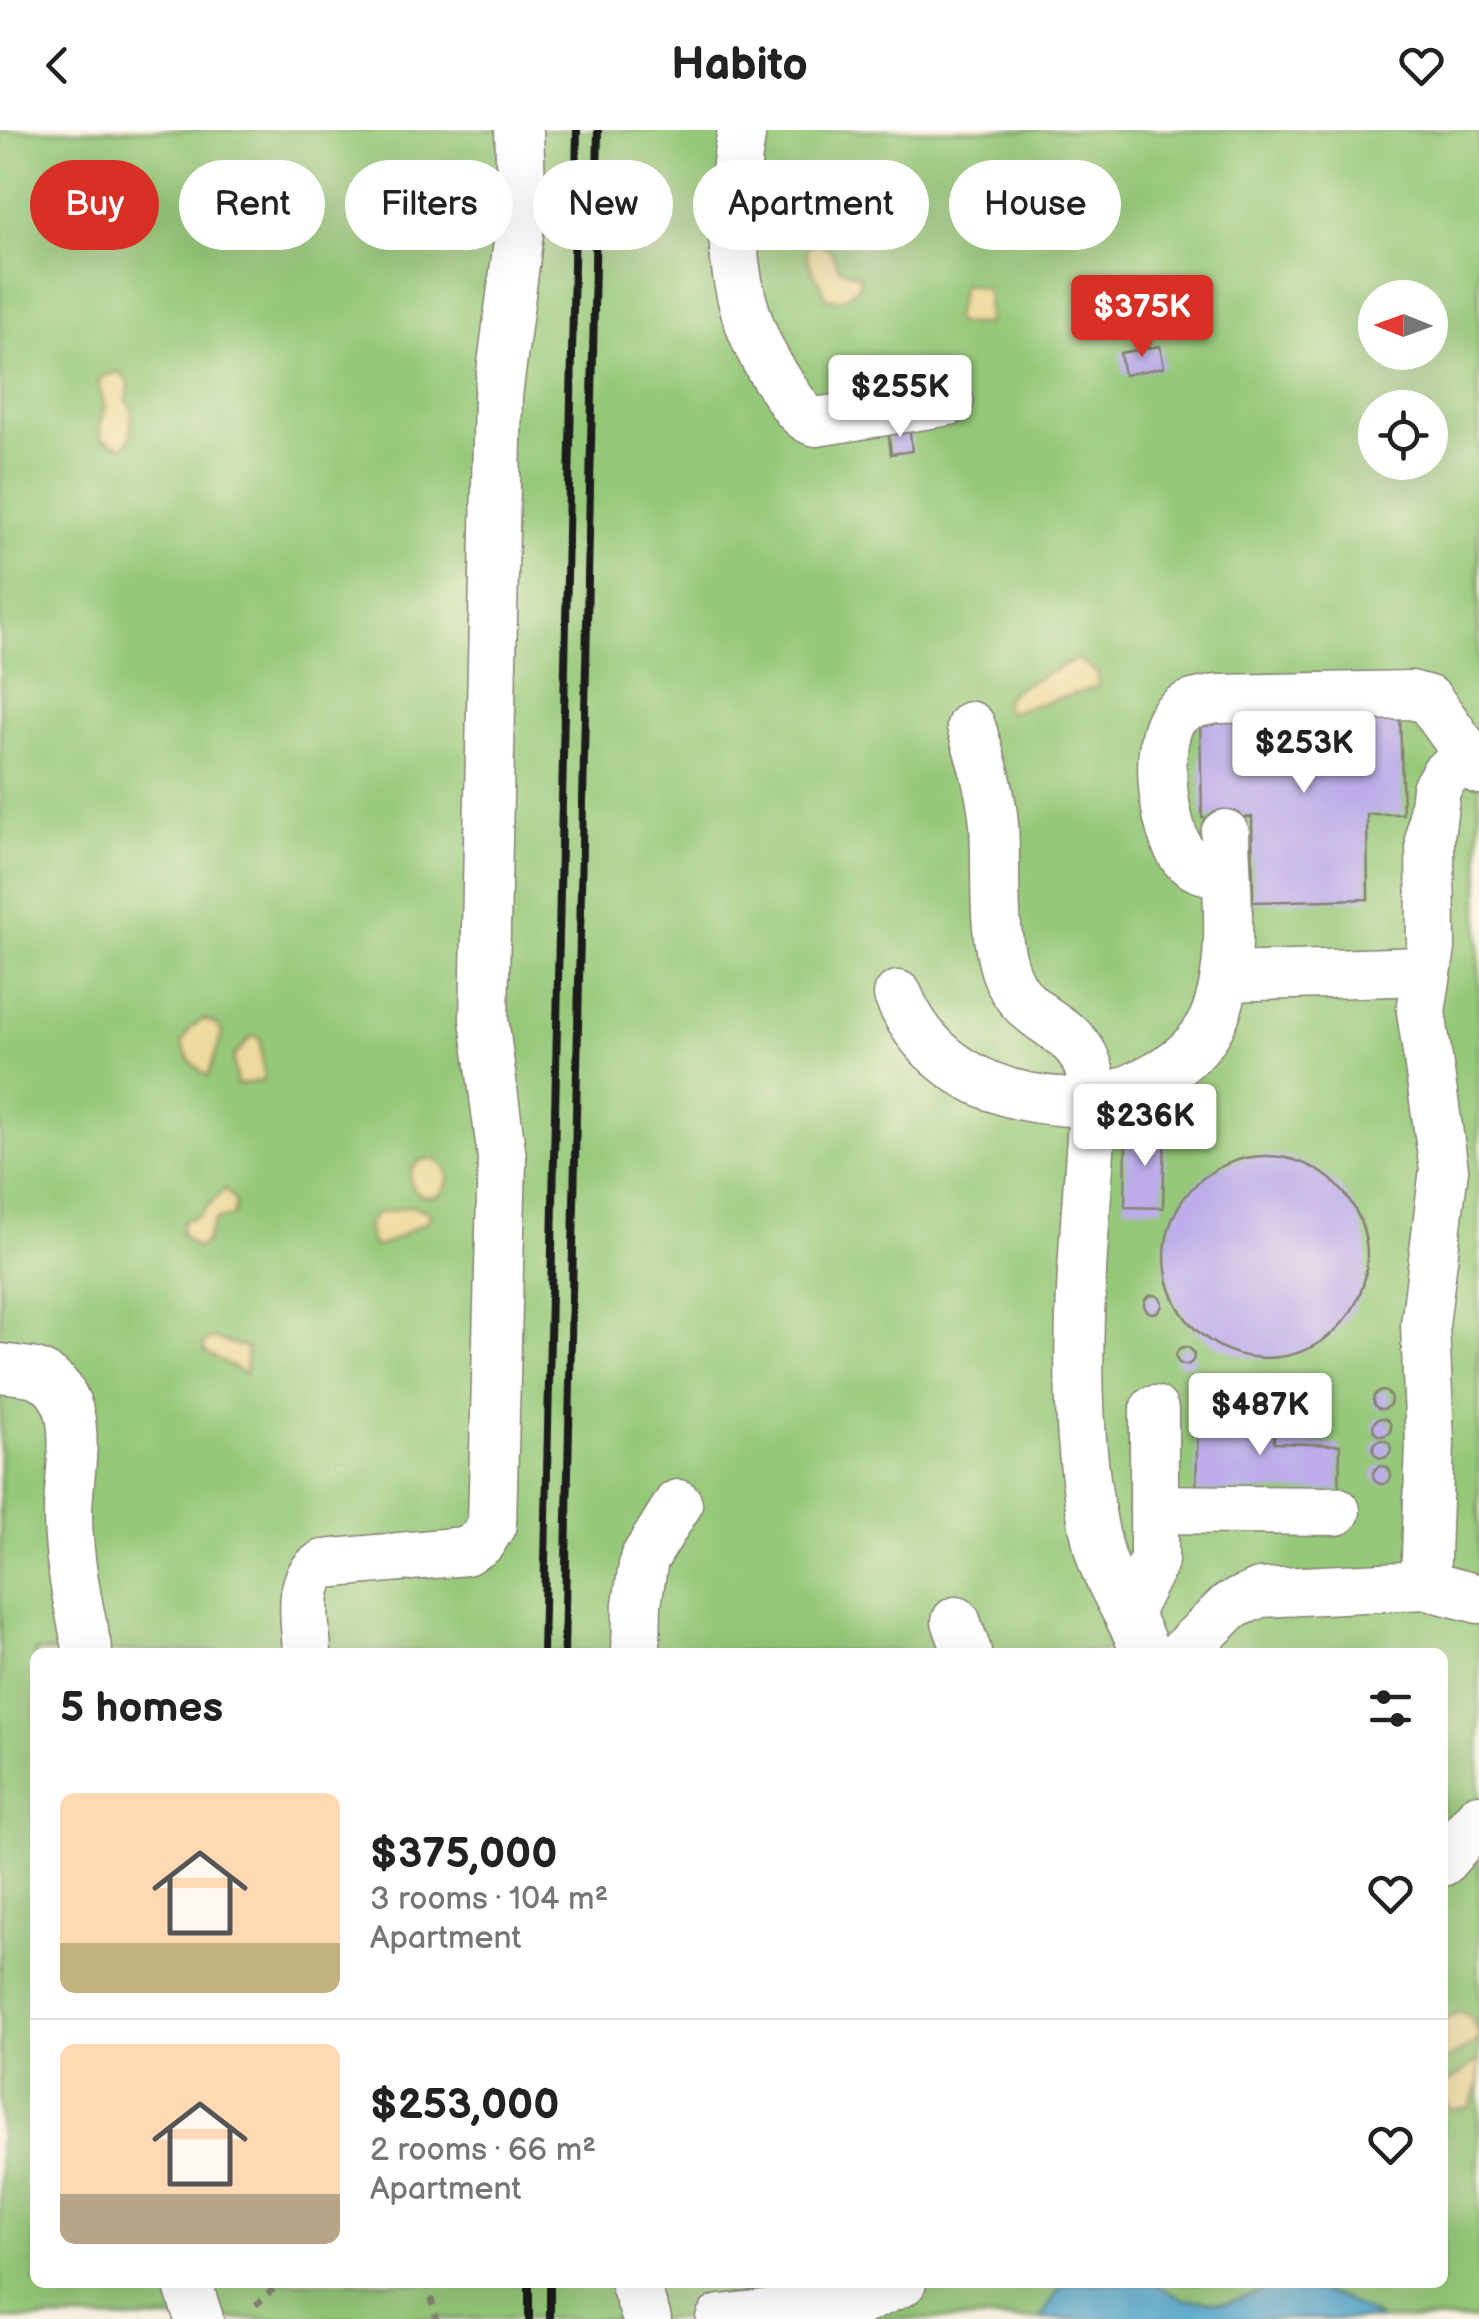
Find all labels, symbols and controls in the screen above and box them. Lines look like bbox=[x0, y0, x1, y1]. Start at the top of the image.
icon: back bbox=[30, 38, 85, 93]
text: Habito bbox=[671, 38, 808, 93]
icon: heart bbox=[1394, 38, 1449, 93]
chip: Buy bbox=[30, 160, 159, 250]
chip: Rent bbox=[179, 160, 325, 250]
chip: Filters bbox=[345, 160, 513, 250]
chip: New bbox=[533, 160, 673, 250]
chip: Apartment bbox=[693, 160, 929, 250]
chip: House bbox=[949, 160, 1121, 250]
pin: $375K bbox=[1072, 275, 1212, 360]
north arrow bbox=[1358, 280, 1448, 370]
map controls bbox=[1358, 280, 1448, 480]
text: $375K bbox=[1093, 288, 1191, 327]
pin: $255K bbox=[830, 355, 970, 440]
text: $255K bbox=[851, 368, 949, 407]
button: locate bbox=[1358, 390, 1448, 480]
pin: $253K bbox=[1234, 711, 1374, 796]
text: $253K bbox=[1254, 724, 1354, 763]
pin: $236K bbox=[1075, 1084, 1215, 1169]
text: $236K bbox=[1095, 1097, 1195, 1136]
pin: $487K bbox=[1190, 1373, 1330, 1458]
text: $487K bbox=[1211, 1386, 1309, 1425]
icon: filters bbox=[1363, 1681, 1418, 1736]
text: 5 homes bbox=[60, 1683, 223, 1734]
text: $375,000 bbox=[370, 1829, 557, 1880]
icon: home bbox=[140, 1833, 260, 1953]
icon: heart bbox=[1363, 1866, 1418, 1921]
text: 3 rooms · 104 m² bbox=[370, 1880, 608, 1919]
text: Apartment bbox=[370, 1919, 521, 1958]
text: $253,000 bbox=[370, 2080, 559, 2131]
icon: home bbox=[140, 2084, 260, 2204]
icon: heart bbox=[1363, 2117, 1418, 2172]
text: 2 rooms · 66 m² bbox=[370, 2131, 596, 2170]
text: Apartment bbox=[370, 2170, 521, 2209]

